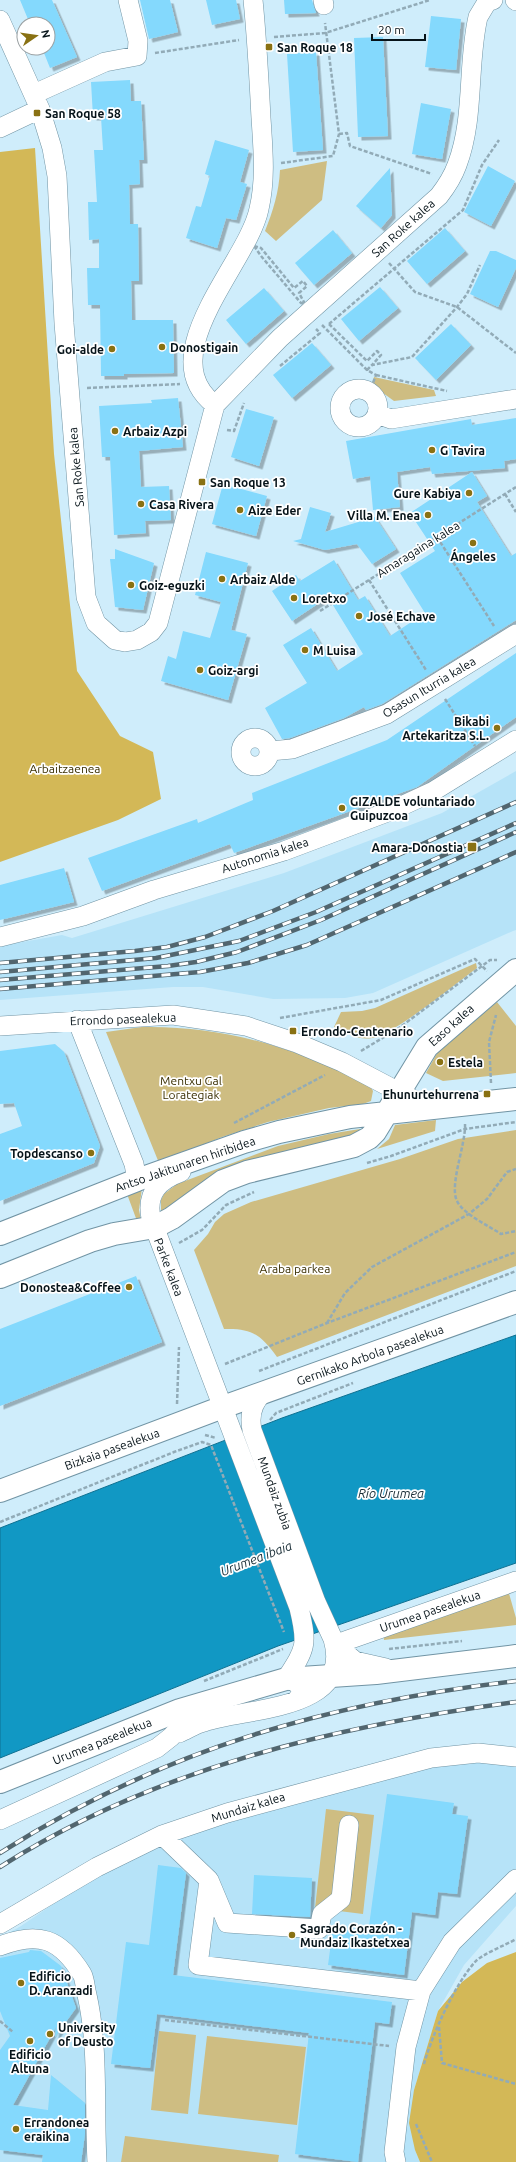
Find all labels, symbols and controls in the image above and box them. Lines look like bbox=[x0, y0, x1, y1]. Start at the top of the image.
north arrow bbox=[16, 16, 56, 56]
scale bar bbox=[372, 16, 425, 42]
text: 20 m bbox=[378, 23, 405, 36]
text: N bbox=[39, 28, 53, 39]
place label: San Roque 18 bbox=[277, 41, 353, 54]
marker: San Roque 18 bbox=[264, 42, 274, 52]
place label: San Roque 58 bbox=[45, 107, 121, 120]
marker: San Roque 58 bbox=[32, 108, 42, 118]
street label: San Roke kalea bbox=[369, 196, 437, 260]
place label: Donostigain bbox=[170, 341, 238, 354]
marker: Donostigain bbox=[157, 342, 167, 352]
place label: Goi-alde bbox=[57, 343, 104, 356]
marker: Goi-alde bbox=[107, 344, 117, 354]
place label: Arbaiz Azpi bbox=[123, 425, 187, 438]
marker: Arbaiz Azpi bbox=[110, 426, 120, 436]
street label: San Roke kalea bbox=[66, 427, 86, 507]
place label: G Tavira bbox=[440, 444, 485, 457]
marker: G Tavira bbox=[427, 445, 437, 455]
place label: San Roque 13 bbox=[210, 476, 286, 489]
marker: San Roque 13 bbox=[197, 477, 207, 487]
place label: Gure Kabiya bbox=[394, 487, 461, 500]
marker: Gure Kabiya bbox=[464, 488, 474, 498]
place label: Casa Rivera bbox=[149, 498, 214, 511]
marker: Casa Rivera bbox=[136, 499, 146, 509]
place label: Aize Eder bbox=[248, 504, 301, 517]
marker: Aize Eder bbox=[235, 505, 245, 515]
place label: Villa M. Enea bbox=[347, 509, 420, 522]
marker: Villa M. Enea bbox=[423, 510, 433, 520]
street label: Amaragaina kalea bbox=[374, 518, 462, 580]
marker: Ángeles bbox=[468, 538, 478, 548]
place label: Ángeles bbox=[450, 548, 496, 563]
place label: Arbaiz Alde bbox=[230, 573, 295, 586]
marker: Arbaiz Alde bbox=[217, 574, 227, 584]
place label: Goiz-eguzki bbox=[139, 579, 205, 592]
marker: Goiz-eguzki bbox=[126, 580, 136, 590]
place label: Loretxo bbox=[302, 592, 346, 605]
marker: Loretxo bbox=[289, 593, 299, 603]
place label: José Echave bbox=[367, 610, 436, 623]
marker: José Echave bbox=[354, 611, 364, 621]
place label: M Luisa bbox=[313, 644, 356, 657]
marker: M Luisa bbox=[300, 645, 310, 655]
street label: Osasun Iturria kalea bbox=[380, 654, 478, 720]
place label: Goiz-argi bbox=[208, 664, 259, 677]
marker: Goiz-argi bbox=[195, 665, 205, 675]
place label: Bikabi Artekaritza S.L. bbox=[402, 715, 489, 742]
marker: Bikabi Artekaritza S.L. bbox=[492, 723, 502, 733]
park label: Arbaitzaenea bbox=[29, 762, 101, 775]
place label: GIZALDE voluntariado Guipuzcoa bbox=[350, 795, 475, 822]
marker: GIZALDE voluntariado Guipuzcoa bbox=[337, 803, 347, 813]
street label: Autonomia kalea bbox=[220, 835, 310, 875]
place label: Amara-Donostia bbox=[372, 841, 463, 854]
marker: Amara-Donostia bbox=[466, 841, 478, 853]
street label: Easo kalea bbox=[426, 1001, 476, 1049]
street label: Errondo pasealekua bbox=[70, 1011, 176, 1027]
place label: Errondo-Centenario bbox=[301, 1025, 413, 1038]
marker: Errondo-Centenario bbox=[288, 1026, 298, 1036]
place label: Estela bbox=[448, 1056, 483, 1069]
marker: Estela bbox=[435, 1057, 445, 1067]
park label: Mentxu Gal Lorategiak bbox=[160, 1074, 222, 1101]
place label: Ehunurtehurrena bbox=[383, 1088, 479, 1101]
marker: Ehunurtehurrena bbox=[482, 1089, 492, 1099]
street label: Antso Jakitunaren hiribidea bbox=[113, 1134, 257, 1194]
place label: Topdescanso bbox=[10, 1147, 83, 1160]
marker: Topdescanso bbox=[86, 1148, 96, 1158]
street label: Parke kalea bbox=[152, 1236, 186, 1298]
park label: Araba parkea bbox=[260, 1262, 330, 1275]
place label: Donostea&Coffee bbox=[20, 1281, 121, 1294]
marker: Donostea&Coffee bbox=[124, 1282, 134, 1292]
street label: Gernikako Arbola pasealekua bbox=[295, 1322, 445, 1388]
street label: Bizkaia pasealekua bbox=[63, 1426, 161, 1472]
street label: Mundaiz zubia bbox=[256, 1455, 294, 1531]
water label: Río Urumea bbox=[358, 1486, 424, 1500]
water label: Urumea ibaia bbox=[218, 1538, 294, 1578]
street label: Urumea pasealekua bbox=[378, 1588, 482, 1634]
street label: Urumea pasealekua bbox=[51, 1715, 153, 1767]
street label: Mundaiz kalea bbox=[209, 1790, 287, 1824]
place label: Sagrado Corazón - Mundaiz Ikastetxea bbox=[300, 1922, 410, 1949]
marker: Sagrado Corazón - Mundaiz Ikastetxea bbox=[287, 1930, 297, 1940]
place label: Edificio D. Aranzadi bbox=[29, 1970, 93, 1997]
marker: Edificio D. Aranzadi bbox=[16, 1978, 26, 1988]
place label: University of Deusto bbox=[58, 2021, 116, 2048]
marker: University of Deusto bbox=[45, 2029, 55, 2039]
marker: Edificio Altuna bbox=[25, 2036, 35, 2046]
place label: Edificio Altuna bbox=[9, 2048, 51, 2075]
place label: Errandonea eraikina bbox=[24, 2116, 89, 2143]
marker: Errandonea eraikina bbox=[11, 2124, 21, 2134]

